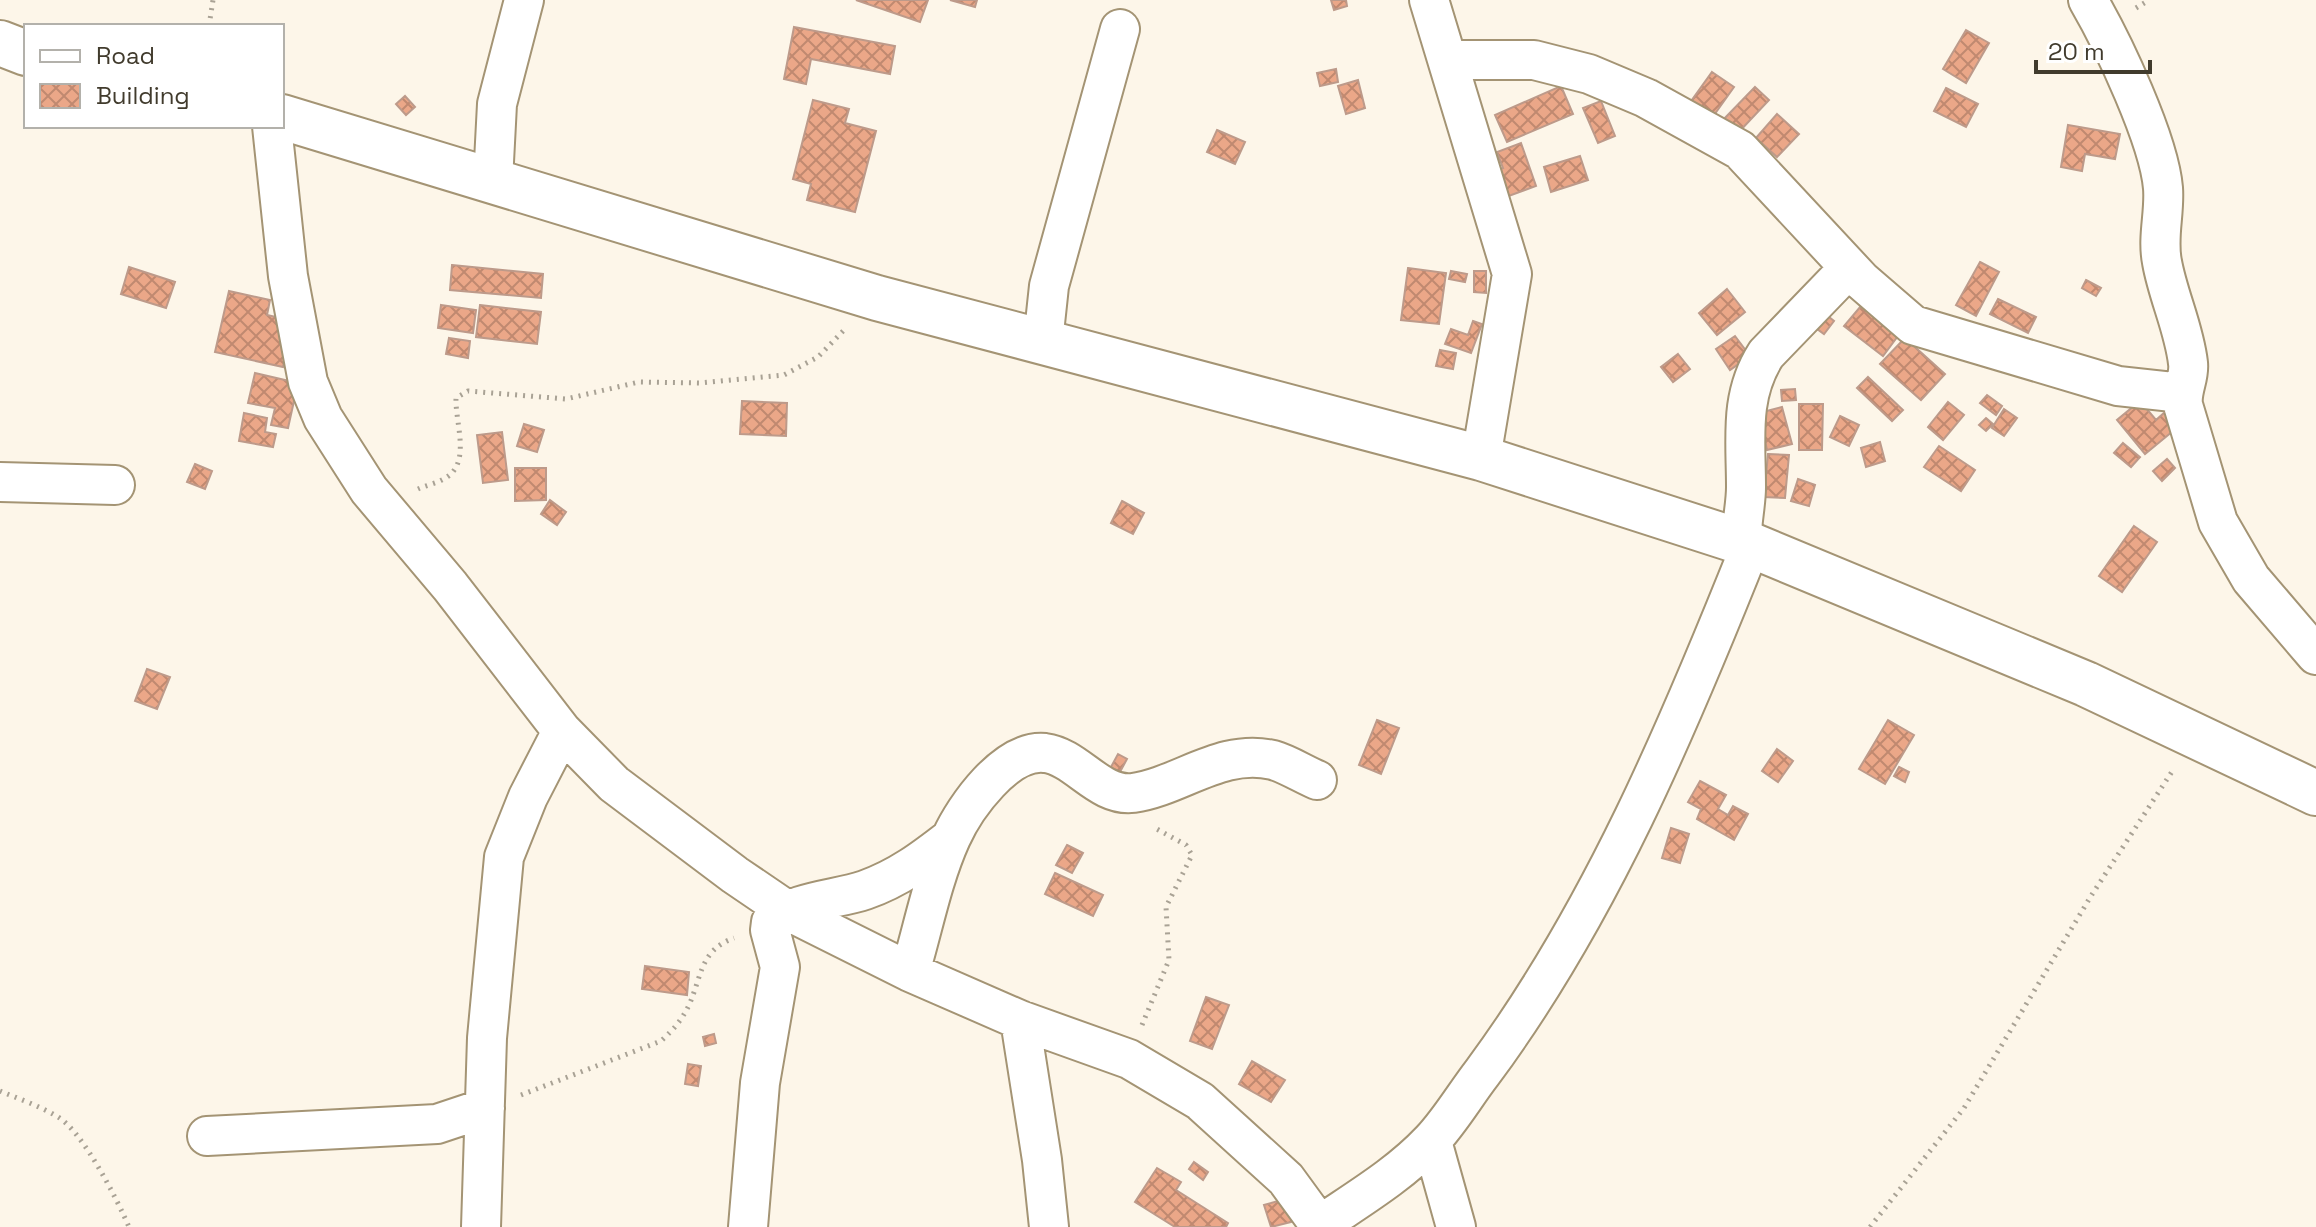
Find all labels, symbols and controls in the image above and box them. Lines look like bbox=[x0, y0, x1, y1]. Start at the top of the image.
legend bbox=[24, 24, 284, 128]
scale bar bbox=[2036, 24, 2150, 74]
text: 20 m bbox=[2048, 36, 2105, 67]
text: Road bbox=[96, 40, 155, 71]
text: Building bbox=[96, 80, 190, 111]

